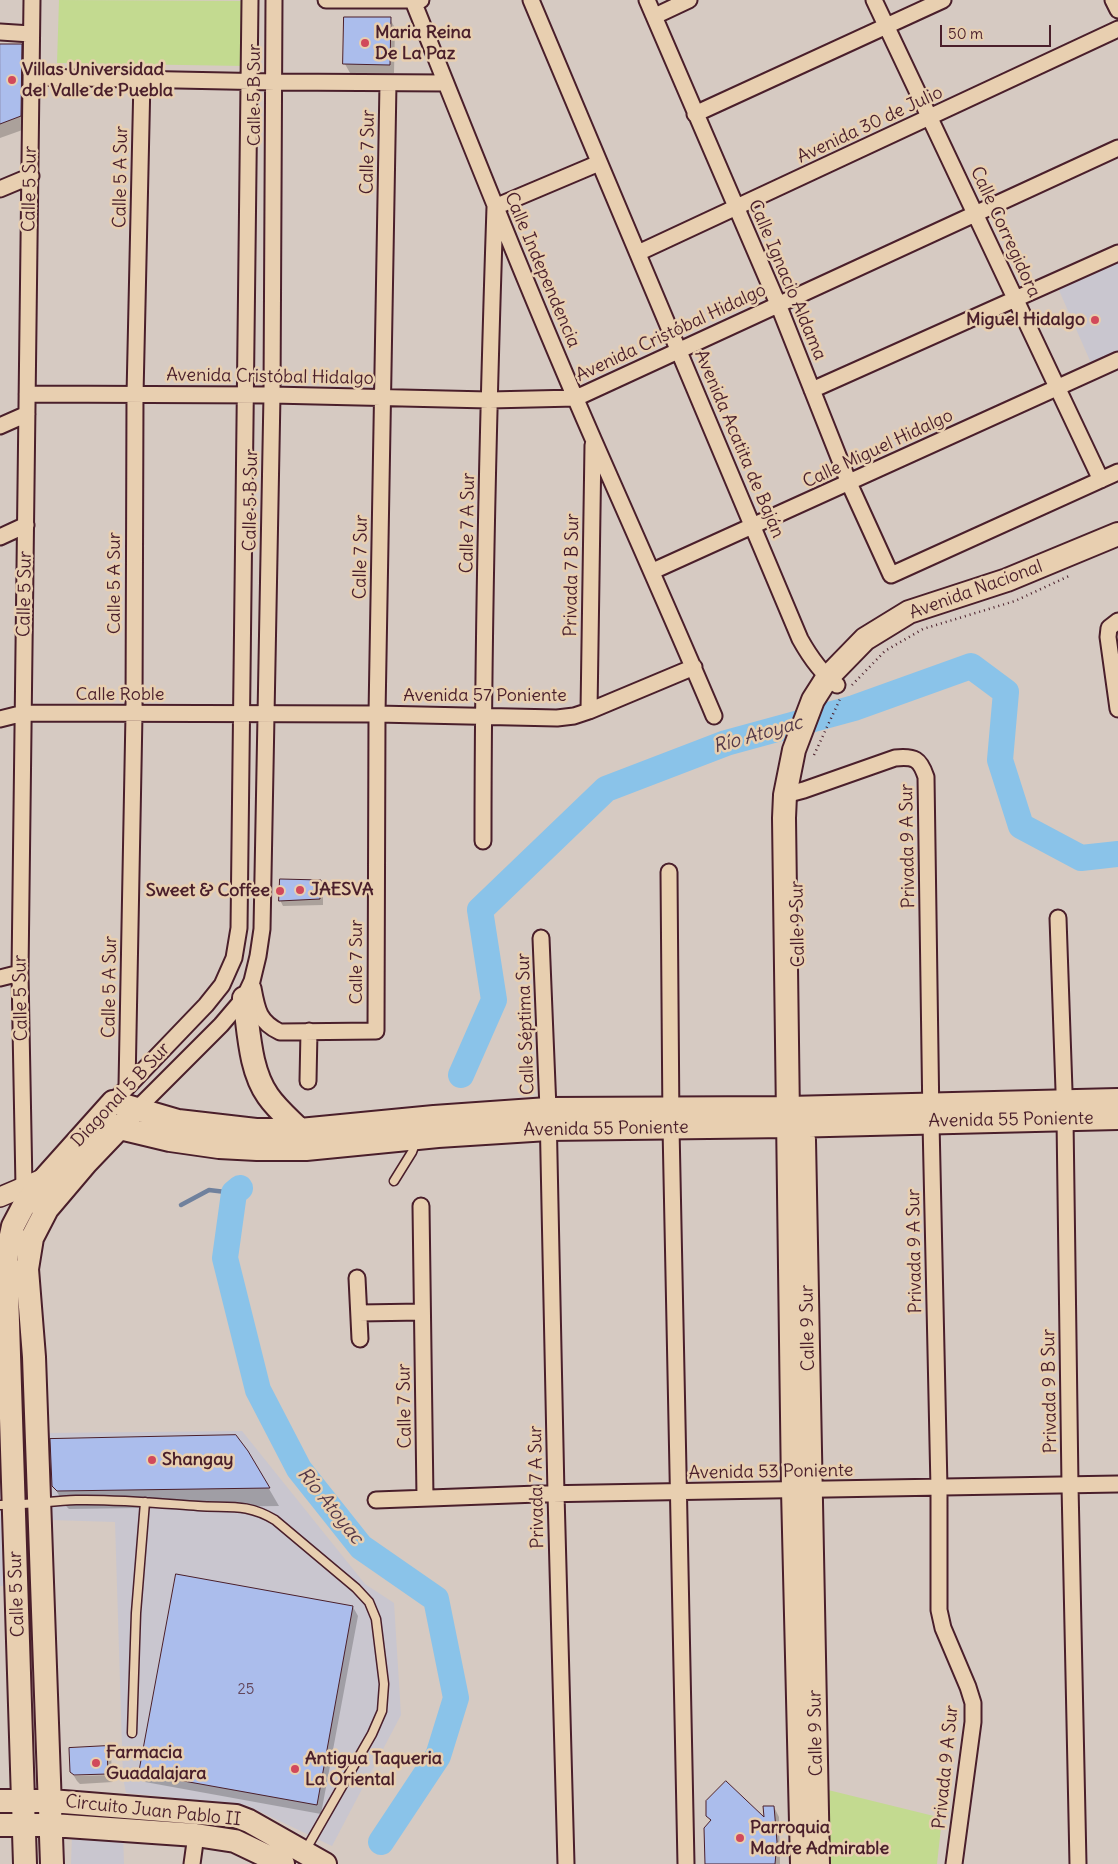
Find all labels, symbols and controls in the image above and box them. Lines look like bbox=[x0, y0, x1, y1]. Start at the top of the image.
scale bar bbox=[943, 15, 1054, 47]
place label: Maria Reina De La Paz bbox=[375, 22, 471, 64]
text: 50 m bbox=[948, 24, 983, 43]
marker: Maria Reina De La Paz bbox=[359, 37, 371, 49]
street label: Calle 5 B Sur bbox=[244, 44, 266, 146]
place label: Villas Universidad del Valle de Puebla bbox=[22, 59, 173, 102]
marker: Villas Universidad del Valle de Puebla bbox=[6, 74, 18, 86]
street label: Avenida 30 de Julio bbox=[794, 82, 946, 168]
street label: Calle 7 Sur bbox=[356, 109, 380, 195]
street label: Calle 5 A Sur bbox=[109, 126, 133, 228]
street label: Calle 5 Sur bbox=[18, 146, 42, 232]
street label: Calle Corregidora bbox=[965, 163, 1045, 301]
street label: Calle Independencia bbox=[499, 189, 585, 351]
street label: Calle Ignacio Aldama bbox=[743, 196, 831, 364]
street label: Avenida Cristóbal Hidalgo bbox=[572, 279, 770, 387]
place label: Miguel Hidalgo bbox=[966, 309, 1085, 331]
marker: Miguel Hidalgo bbox=[1089, 314, 1101, 326]
street label: Avenida Acatita de Baján bbox=[690, 347, 788, 541]
street label: Avenida Cristóbal Hidalgo bbox=[166, 364, 374, 390]
street label: Calle Miguel Hidalgo bbox=[800, 405, 956, 493]
street label: Calle 5 B Sur bbox=[239, 449, 263, 551]
street label: Calle 7 A Sur bbox=[456, 472, 480, 574]
street label: Privada 7 B Sur bbox=[560, 513, 584, 637]
street label: Calle 7 Sur bbox=[349, 514, 373, 600]
street label: Calle 5 A Sur bbox=[104, 532, 126, 634]
street label: Calle 5 Sur bbox=[13, 551, 37, 637]
street label: Avenida Nacional bbox=[907, 556, 1045, 624]
street label: Calle Roble bbox=[75, 684, 165, 706]
street label: Avenida 57 Poniente bbox=[403, 685, 567, 707]
water label: Río Atoyac bbox=[711, 711, 805, 759]
street label: Privada 9 A Sur bbox=[896, 784, 920, 908]
place label: JAESVA bbox=[310, 879, 374, 901]
place label: Sweet & Coffee bbox=[146, 880, 270, 902]
street label: Calle 9 Sur bbox=[786, 881, 810, 967]
marker: JAESVA bbox=[294, 884, 306, 896]
marker: Sweet & Coffee bbox=[274, 885, 286, 897]
street label: Calle 7 Sur bbox=[346, 920, 368, 1004]
street label: Calle 5 A Sur bbox=[98, 936, 122, 1038]
street label: Calle Séptima Sur bbox=[513, 953, 539, 1095]
street label: Calle 5 Sur bbox=[9, 955, 33, 1041]
street label: Diagonal 5 B Sur bbox=[67, 1038, 175, 1152]
street label: Avenida 55 Poniente bbox=[928, 1108, 1094, 1132]
street label: Avenida 55 Poniente bbox=[523, 1117, 689, 1141]
street label: Privada 9 A Sur bbox=[903, 1189, 927, 1313]
street label: Calle 9 Sur bbox=[796, 1285, 820, 1371]
street label: Privada 9 B Sur bbox=[1038, 1328, 1062, 1454]
street label: Calle 7 Sur bbox=[393, 1363, 417, 1449]
street label: Privada 7 A Sur bbox=[525, 1425, 549, 1549]
place label: Shangay bbox=[162, 1449, 234, 1471]
marker: Shangay bbox=[146, 1454, 158, 1466]
street label: Avenida 53 Poniente bbox=[688, 1460, 854, 1484]
water label: Río Atoyac bbox=[292, 1463, 368, 1549]
street label: Calle 5 Sur bbox=[5, 1550, 29, 1638]
house number: 25 bbox=[238, 1681, 254, 1699]
street label: Calle 9 Sur bbox=[804, 1690, 828, 1776]
street label: Privada 9 A Sur bbox=[929, 1704, 963, 1830]
place label: Farmacia Guadalajara bbox=[106, 1742, 207, 1785]
place label: Antigua Taqueria La Oriental bbox=[305, 1748, 442, 1790]
marker: Farmacia Guadalajara bbox=[90, 1757, 102, 1769]
marker: Antigua Taqueria La Oriental bbox=[289, 1763, 301, 1775]
street label: Circuito Juan Pablo II bbox=[64, 1791, 242, 1831]
place label: Parroquia Madre Admirable bbox=[750, 1817, 889, 1860]
marker: Parroquia Madre Admirable bbox=[734, 1832, 746, 1844]

